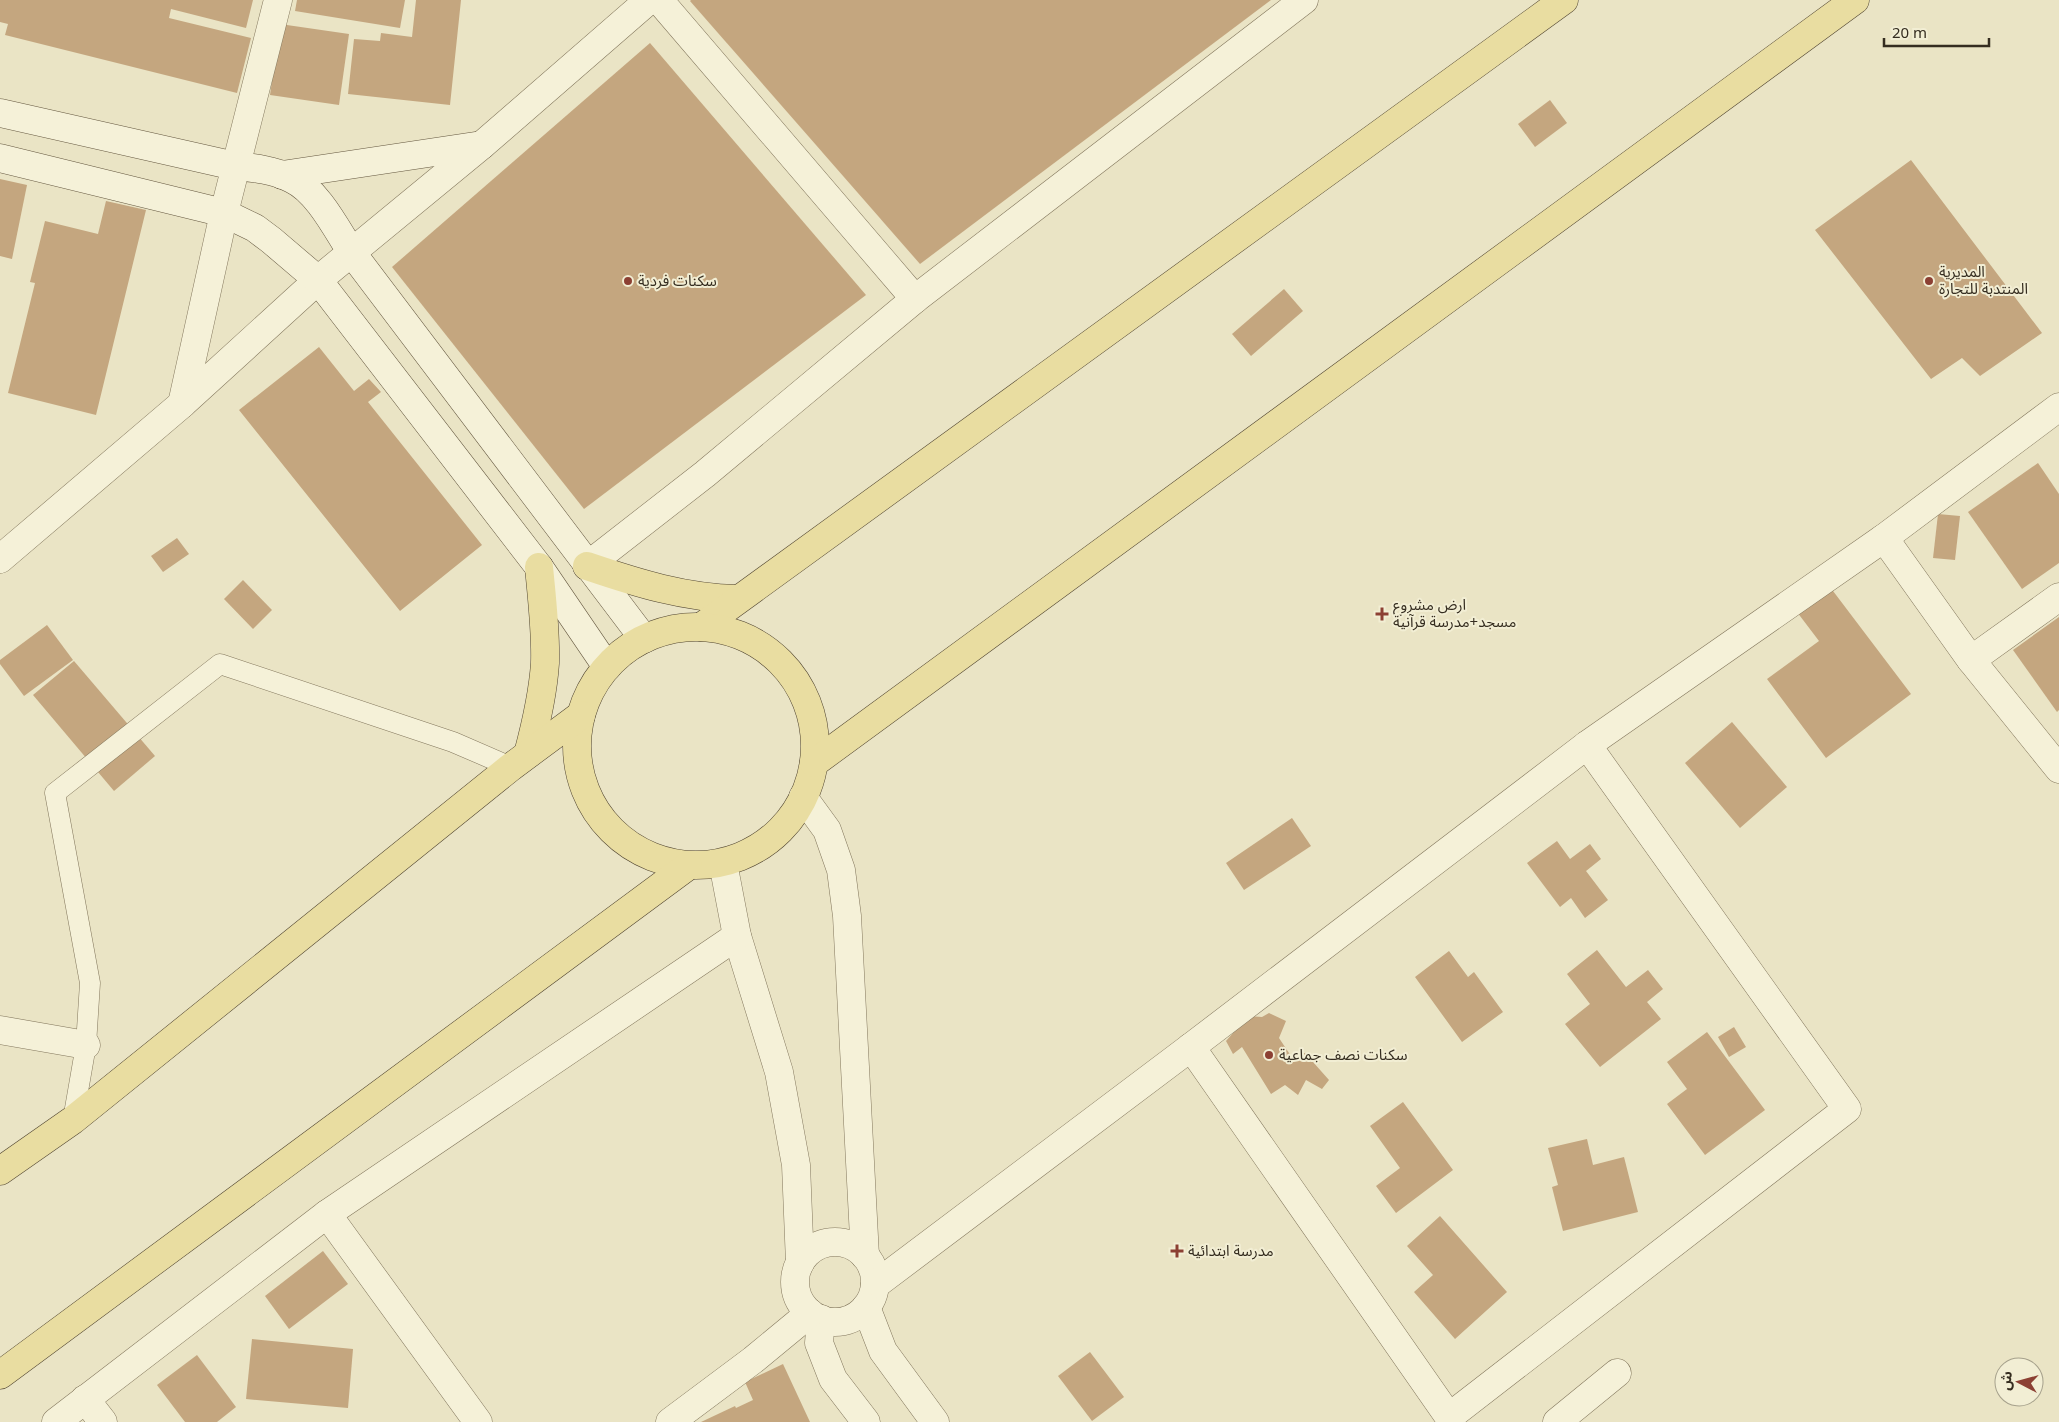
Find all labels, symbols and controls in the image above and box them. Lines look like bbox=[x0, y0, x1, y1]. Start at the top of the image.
scale bar bbox=[1884, 15, 1989, 47]
text: 20 m bbox=[1892, 17, 1927, 49]
place label: المديرية المنتدبة للتجارة bbox=[1939, 256, 2028, 305]
place label: سكنات فردية bbox=[638, 265, 717, 297]
marker: سكنات فردية bbox=[622, 275, 634, 287]
marker: المديرية المنتدبة للتجارة bbox=[1923, 275, 1935, 287]
place label: ارض مشروع مسجد+مدرسة قرآنية bbox=[1393, 589, 1516, 638]
marker: ارض مشروع مسجد+مدرسة قرآنية bbox=[1375, 607, 1389, 621]
place label: سكنات نصف جماعية bbox=[1279, 1039, 1408, 1071]
marker: سكنات نصف جماعية bbox=[1263, 1049, 1275, 1061]
place label: مدرسة ابتدائية bbox=[1188, 1235, 1274, 1267]
marker: مدرسة ابتدائية bbox=[1170, 1244, 1184, 1258]
north arrow bbox=[1994, 1357, 2044, 1407]
text: ش bbox=[1991, 1370, 2022, 1392]

